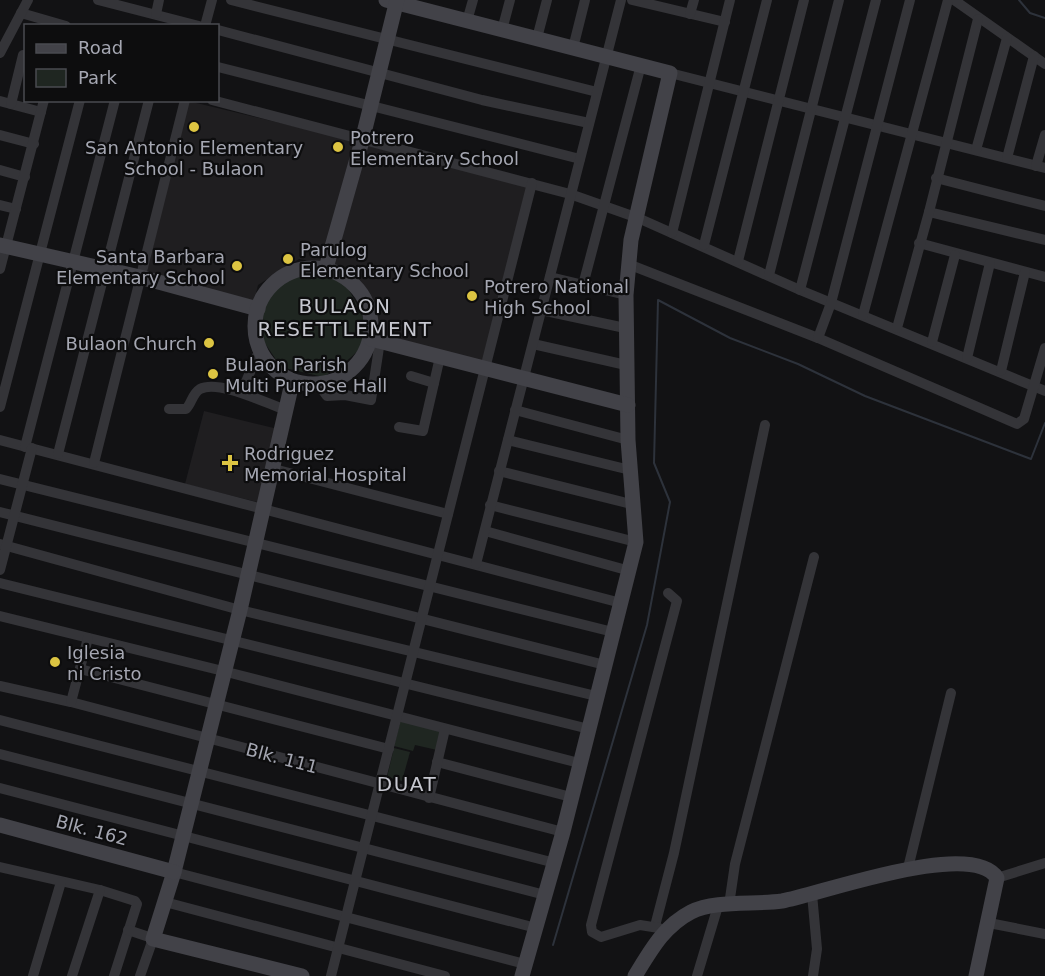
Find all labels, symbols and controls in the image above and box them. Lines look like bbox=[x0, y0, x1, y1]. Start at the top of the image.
legend bbox=[24, 24, 219, 102]
text: Road bbox=[78, 37, 123, 58]
text: Park bbox=[78, 67, 117, 88]
marker: San Antonio Elementary School - Bulaon bbox=[187, 120, 201, 134]
place label: Potrero Elementary School bbox=[350, 127, 519, 169]
place label: San Antonio Elementary School - Bulaon bbox=[85, 137, 303, 179]
marker: Potrero Elementary School bbox=[331, 140, 345, 154]
place label: Parulog Elementary School bbox=[300, 239, 469, 281]
place label: Santa Barbara Elementary School bbox=[56, 246, 225, 288]
marker: Parulog Elementary School bbox=[281, 252, 295, 266]
marker: Santa Barbara Elementary School bbox=[230, 259, 244, 273]
place label: Potrero National High School bbox=[484, 276, 629, 318]
marker: Potrero National High School bbox=[465, 289, 479, 303]
district label: BULAON RESETTLEMENT bbox=[258, 294, 432, 341]
place label: Bulaon Church bbox=[65, 333, 197, 354]
marker: Bulaon Church bbox=[202, 336, 216, 350]
place label: Bulaon Parish Multi Purpose Hall bbox=[225, 354, 387, 396]
marker: Bulaon Parish Multi Purpose Hall bbox=[206, 367, 220, 381]
place label: Rodriguez Memorial Hospital bbox=[244, 443, 407, 485]
marker: Rodriguez Memorial Hospital bbox=[221, 454, 239, 472]
place label: Iglesia ni Cristo bbox=[67, 642, 142, 684]
marker: Iglesia ni Cristo bbox=[48, 655, 62, 669]
street label: Blk. 111 bbox=[244, 738, 320, 778]
district label: DUAT bbox=[377, 772, 437, 796]
street label: Blk. 162 bbox=[54, 810, 130, 850]

